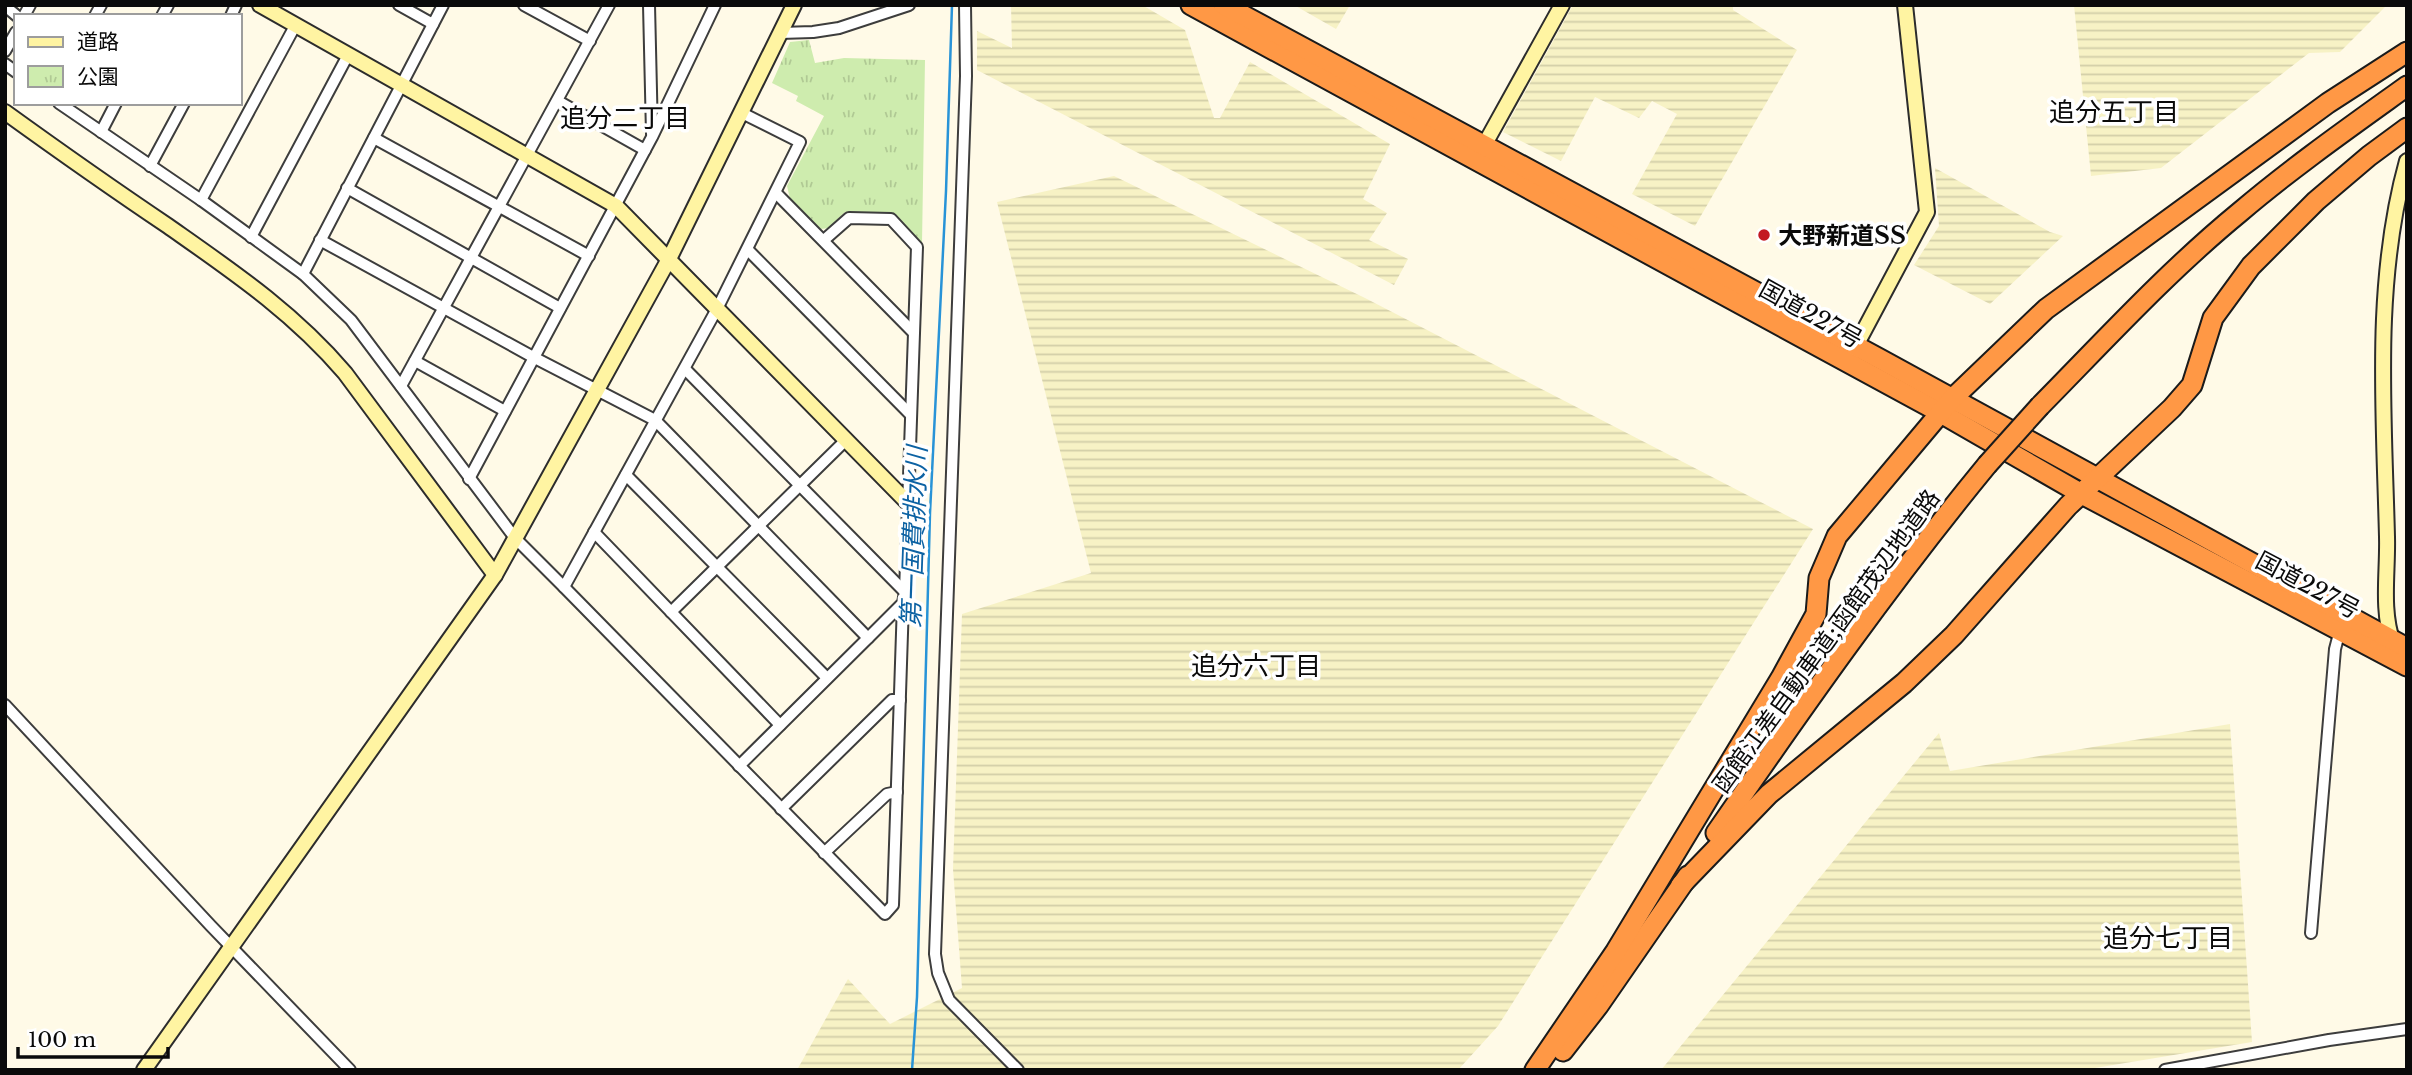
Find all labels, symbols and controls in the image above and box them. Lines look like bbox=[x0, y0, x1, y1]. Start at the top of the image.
legend bbox=[14, 14, 242, 105]
text: 道路 bbox=[77, 29, 119, 55]
text: 公園 bbox=[77, 64, 119, 90]
district label: 追分五丁目 bbox=[2049, 96, 2179, 128]
district label: 追分二丁目 bbox=[560, 102, 690, 134]
place label: 大野新道SS bbox=[1778, 221, 1906, 250]
marker: 大野新道SS bbox=[1756, 227, 1772, 243]
street label: 国道227号 bbox=[1754, 274, 1868, 354]
water label: 第一国費排水川 bbox=[895, 443, 933, 629]
street label: 函館江差自動車道;函館茂辺地道路 bbox=[1706, 484, 1946, 798]
street label: 国道227号 bbox=[2251, 546, 2365, 624]
district label: 追分六丁目 bbox=[1191, 650, 1321, 682]
district label: 追分七丁目 bbox=[2103, 922, 2233, 954]
scale bar bbox=[18, 1016, 168, 1060]
text: 100 m bbox=[28, 1027, 96, 1053]

